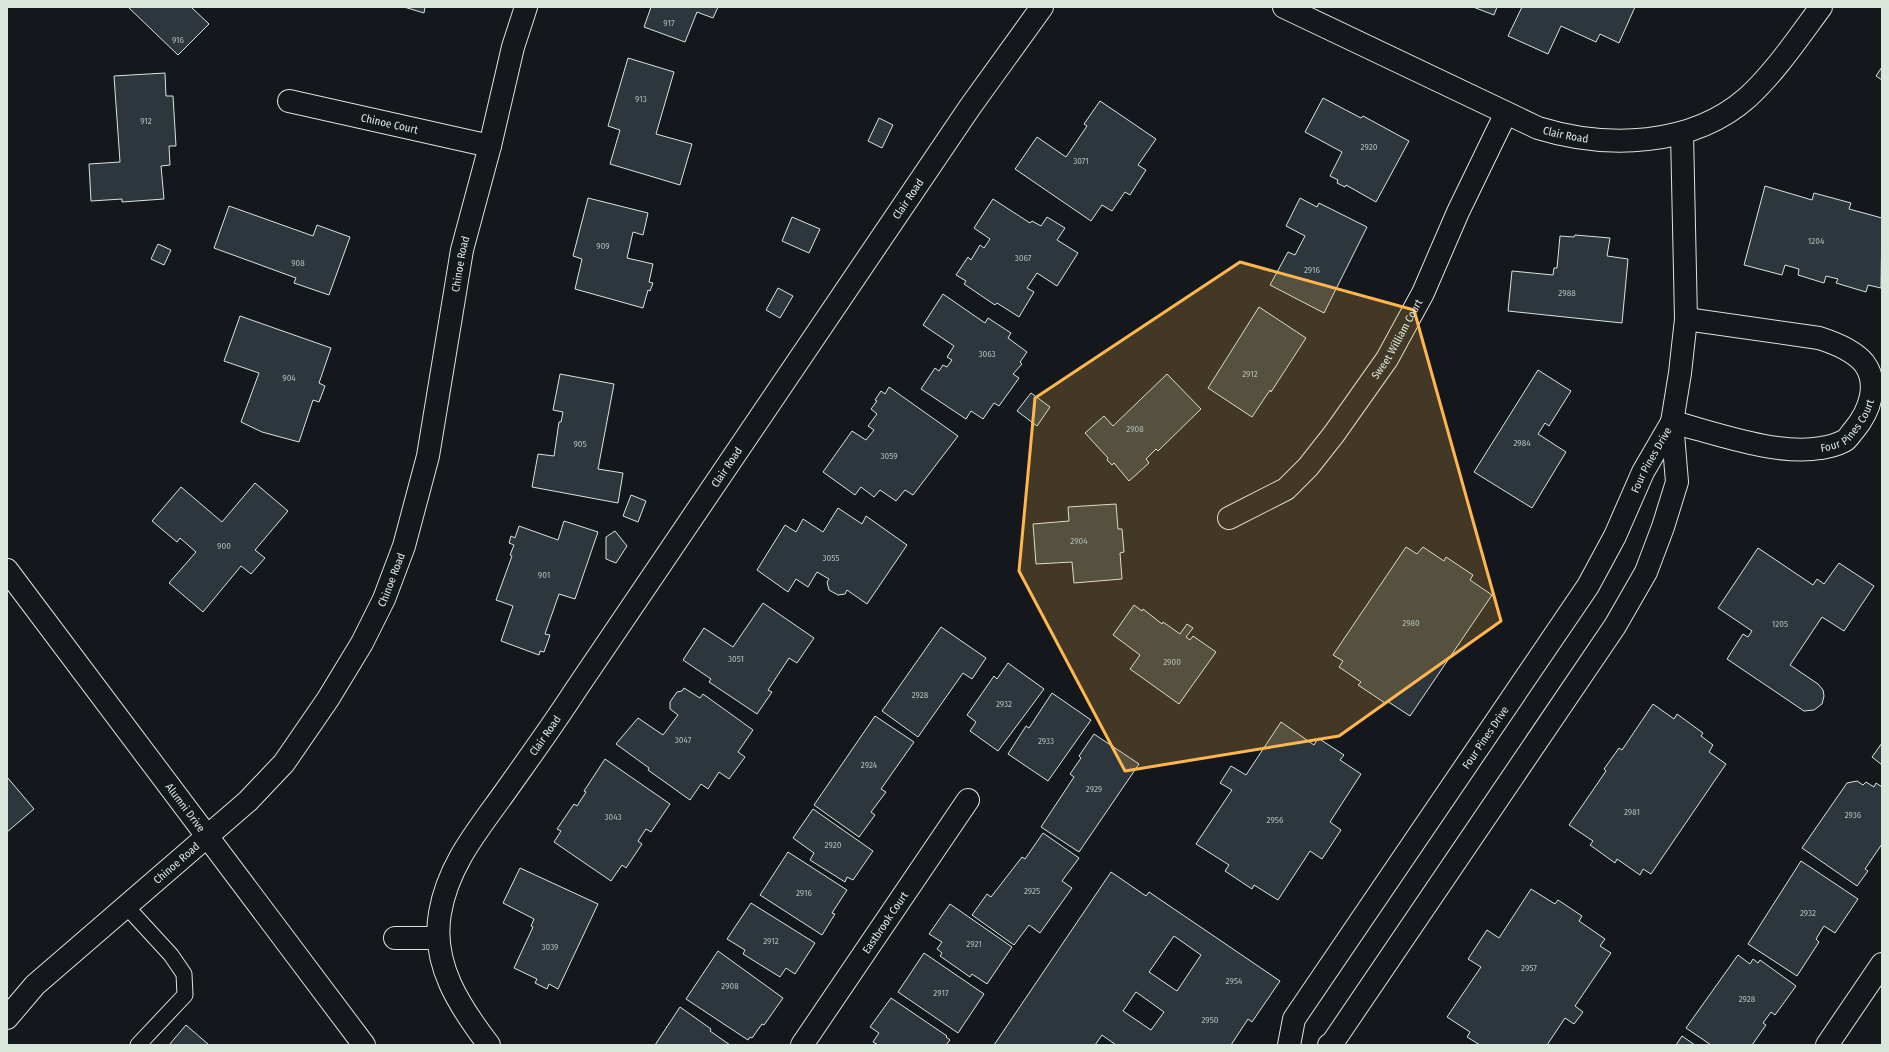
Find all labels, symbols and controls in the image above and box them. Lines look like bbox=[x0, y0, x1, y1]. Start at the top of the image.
house number: 917 bbox=[663, 18, 675, 28]
house number: 916 bbox=[172, 35, 185, 45]
house number: 913 bbox=[635, 94, 647, 104]
street label: Chinoe Court bbox=[360, 111, 420, 136]
house number: 912 bbox=[140, 116, 152, 126]
street label: Clair Road bbox=[1542, 123, 1589, 145]
house number: 2920 bbox=[1361, 142, 1378, 152]
house number: 3071 bbox=[1073, 156, 1089, 166]
street label: Clair Road bbox=[890, 176, 926, 222]
street label: Chinoe Road bbox=[449, 235, 472, 293]
house number: 1204 bbox=[1808, 236, 1825, 246]
house number: 909 bbox=[596, 241, 610, 251]
house number: 3067 bbox=[1015, 253, 1032, 263]
house number: 908 bbox=[291, 258, 305, 268]
house number: 2916 bbox=[1304, 265, 1321, 275]
house number: 2988 bbox=[1558, 288, 1576, 298]
street label: Sweet William Court bbox=[1368, 297, 1425, 382]
house number: 3063 bbox=[978, 349, 996, 359]
house number: 2912 bbox=[1242, 369, 1258, 379]
house number: 904 bbox=[282, 373, 296, 383]
street label: Four Pines Court bbox=[1819, 398, 1876, 455]
house number: 2908 bbox=[1126, 424, 1144, 434]
street label: Four Pines Drive bbox=[1628, 425, 1674, 495]
house number: 2984 bbox=[1513, 438, 1531, 448]
house number: 905 bbox=[573, 439, 587, 449]
street label: Clair Road bbox=[708, 445, 745, 490]
house number: 3059 bbox=[880, 451, 898, 461]
house number: 2904 bbox=[1070, 536, 1088, 546]
house number: 900 bbox=[217, 541, 231, 551]
street label: Chinoe Road bbox=[375, 551, 407, 609]
house number: 3055 bbox=[823, 553, 839, 563]
house number: 901 bbox=[538, 570, 550, 580]
house number: 2980 bbox=[1402, 618, 1420, 628]
house number: 1205 bbox=[1772, 619, 1788, 629]
house number: 3051 bbox=[728, 654, 744, 664]
house number: 2900 bbox=[1163, 657, 1181, 667]
house number: 2928 bbox=[912, 690, 929, 700]
house number: 2932 bbox=[996, 699, 1012, 709]
street label: Four Pines Drive bbox=[1459, 703, 1511, 771]
street label: Clair Road bbox=[526, 713, 563, 758]
house number: 3047 bbox=[675, 735, 692, 745]
house number: 2933 bbox=[1038, 736, 1054, 746]
house number: 2924 bbox=[861, 760, 878, 770]
street label: Alumni Drive bbox=[163, 781, 208, 834]
house number: 2929 bbox=[1086, 784, 1102, 794]
house number: 2981 bbox=[1624, 807, 1640, 817]
house number: 2936 bbox=[1845, 810, 1862, 820]
house number: 3043 bbox=[604, 812, 622, 822]
house number: 2956 bbox=[1267, 815, 1284, 825]
street label: Chinoe Road bbox=[151, 840, 202, 886]
house number: 2920 bbox=[825, 840, 842, 850]
house number: 2925 bbox=[1024, 886, 1040, 896]
house number: 2916 bbox=[796, 888, 813, 898]
street label: Eastbrook Court bbox=[860, 889, 911, 956]
house number: 2932 bbox=[1800, 908, 1816, 918]
house number: 2912 bbox=[763, 936, 779, 946]
house number: 2921 bbox=[966, 939, 982, 949]
house number: 3039 bbox=[542, 942, 559, 952]
house number: 2957 bbox=[1521, 963, 1537, 973]
house number: 2954 bbox=[1226, 976, 1243, 986]
house number: 2908 bbox=[721, 981, 739, 991]
house number: 2917 bbox=[933, 988, 949, 998]
house number: 2928 bbox=[1739, 994, 1756, 1004]
house number: 2950 bbox=[1201, 1015, 1219, 1025]

